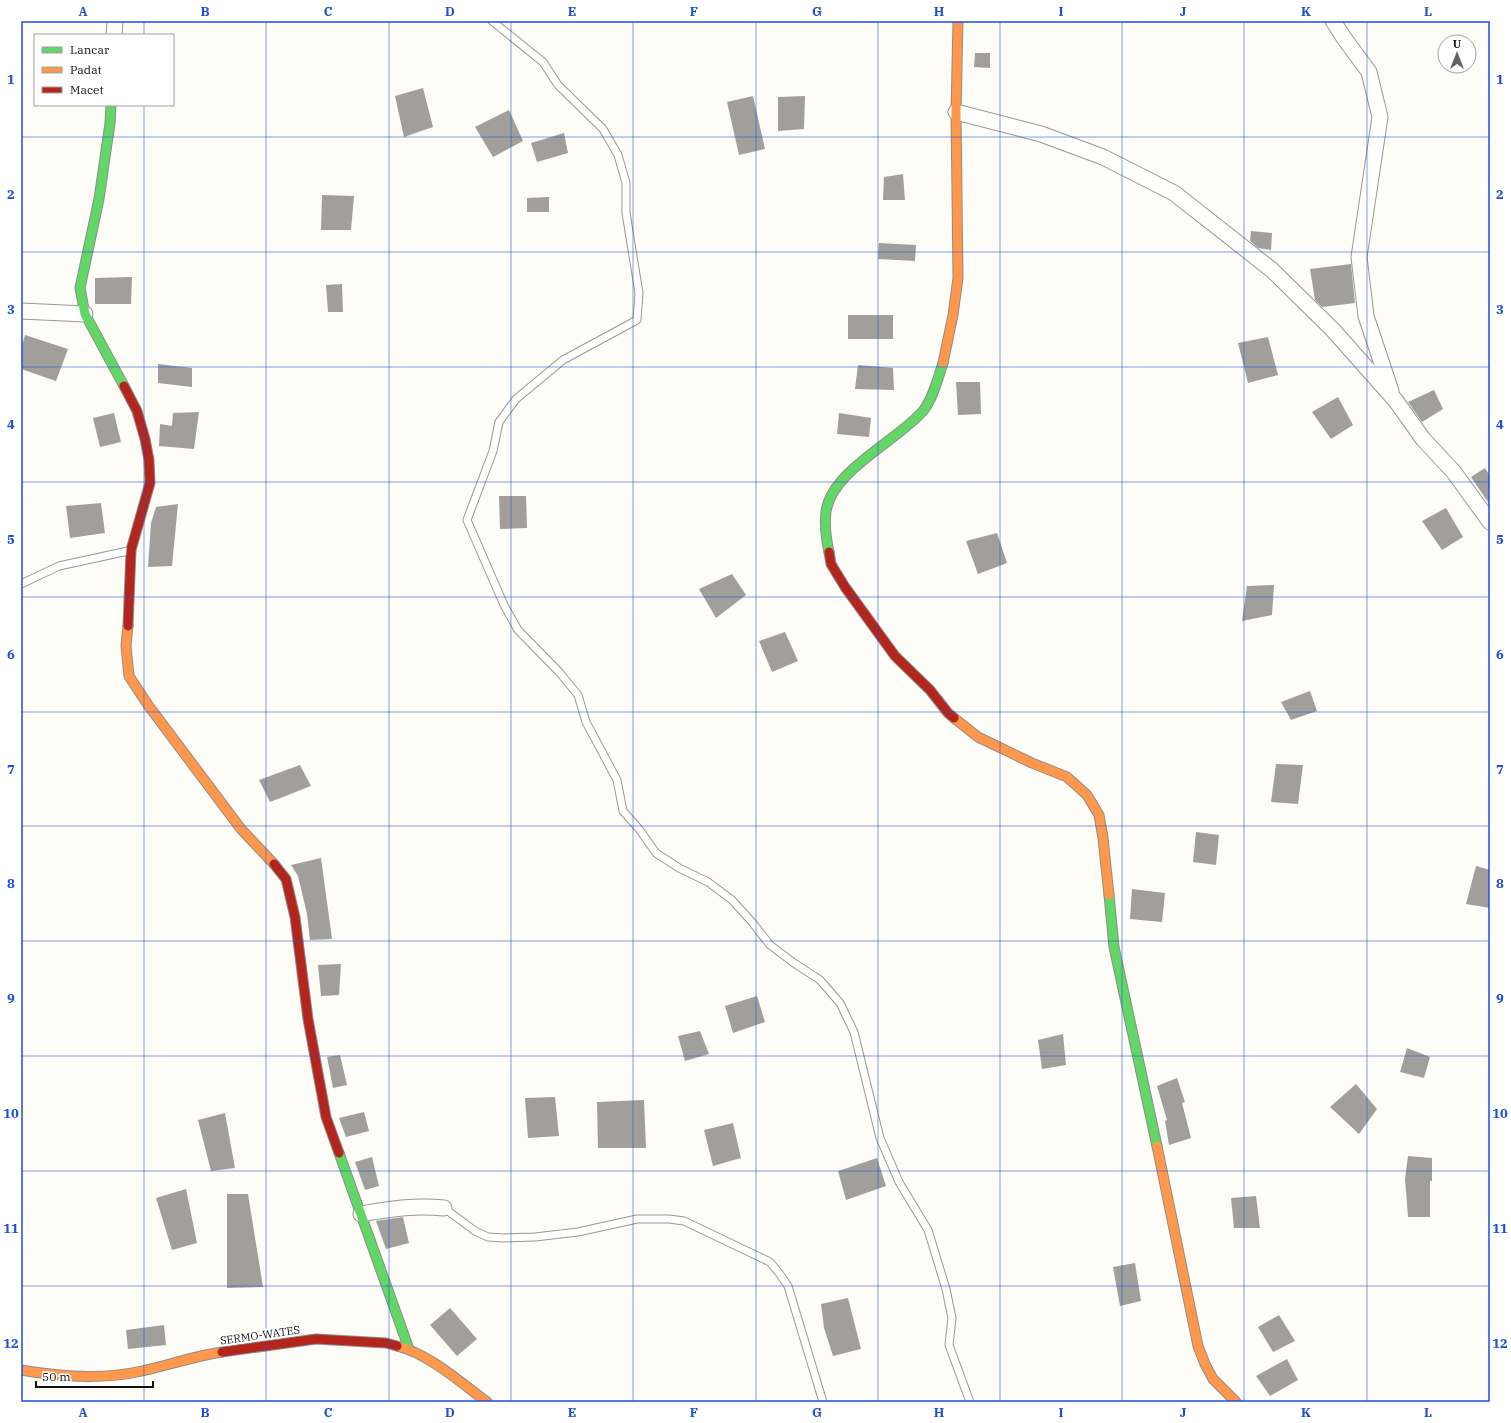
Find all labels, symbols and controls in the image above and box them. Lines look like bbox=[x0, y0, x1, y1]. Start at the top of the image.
text: A bbox=[78, 3, 88, 20]
text: B bbox=[200, 3, 210, 20]
text: C bbox=[324, 3, 333, 20]
text: D bbox=[445, 3, 455, 20]
text: E bbox=[568, 3, 576, 20]
text: F bbox=[690, 3, 698, 20]
text: G bbox=[812, 3, 822, 20]
text: H bbox=[934, 3, 945, 20]
text: I bbox=[1059, 3, 1064, 20]
text: J bbox=[1180, 3, 1187, 20]
text: K bbox=[1301, 3, 1311, 20]
text: L bbox=[1424, 3, 1432, 20]
legend bbox=[34, 34, 174, 106]
north arrow bbox=[1437, 34, 1477, 74]
text: U bbox=[1453, 37, 1462, 51]
text: Lancar bbox=[70, 42, 110, 57]
text: Padat bbox=[70, 62, 102, 77]
text: 1 bbox=[7, 71, 15, 88]
text: 1 bbox=[1496, 71, 1504, 88]
text: Macet bbox=[70, 82, 104, 97]
text: 2 bbox=[7, 186, 15, 203]
text: 2 bbox=[1496, 186, 1504, 203]
text: 3 bbox=[7, 301, 15, 318]
text: 3 bbox=[1496, 301, 1504, 318]
text: 4 bbox=[7, 416, 15, 433]
text: 4 bbox=[1496, 416, 1504, 433]
text: 5 bbox=[7, 531, 15, 548]
text: 5 bbox=[1496, 531, 1504, 548]
text: 6 bbox=[7, 646, 15, 663]
text: 6 bbox=[1496, 646, 1504, 663]
text: 7 bbox=[7, 761, 15, 778]
text: 7 bbox=[1496, 761, 1504, 778]
text: 8 bbox=[7, 875, 15, 892]
text: 8 bbox=[1496, 875, 1504, 892]
text: 9 bbox=[7, 990, 15, 1007]
text: 9 bbox=[1496, 990, 1504, 1007]
text: 10 bbox=[3, 1105, 19, 1122]
text: 10 bbox=[1492, 1105, 1508, 1122]
text: 11 bbox=[3, 1220, 19, 1237]
text: 11 bbox=[1492, 1220, 1508, 1237]
street label: SERMO-WATES bbox=[219, 1322, 301, 1348]
text: 12 bbox=[3, 1335, 19, 1352]
text: 12 bbox=[1492, 1335, 1508, 1352]
scale bar bbox=[36, 1363, 153, 1389]
text: 50 m bbox=[42, 1369, 71, 1384]
text: A bbox=[78, 1404, 88, 1421]
text: B bbox=[200, 1404, 210, 1421]
text: C bbox=[324, 1404, 333, 1421]
text: D bbox=[445, 1404, 455, 1421]
text: E bbox=[568, 1404, 576, 1421]
text: F bbox=[690, 1404, 698, 1421]
text: G bbox=[812, 1404, 822, 1421]
text: H bbox=[934, 1404, 945, 1421]
text: I bbox=[1059, 1404, 1064, 1421]
text: J bbox=[1180, 1404, 1187, 1421]
text: K bbox=[1301, 1404, 1311, 1421]
text: L bbox=[1424, 1404, 1432, 1421]

